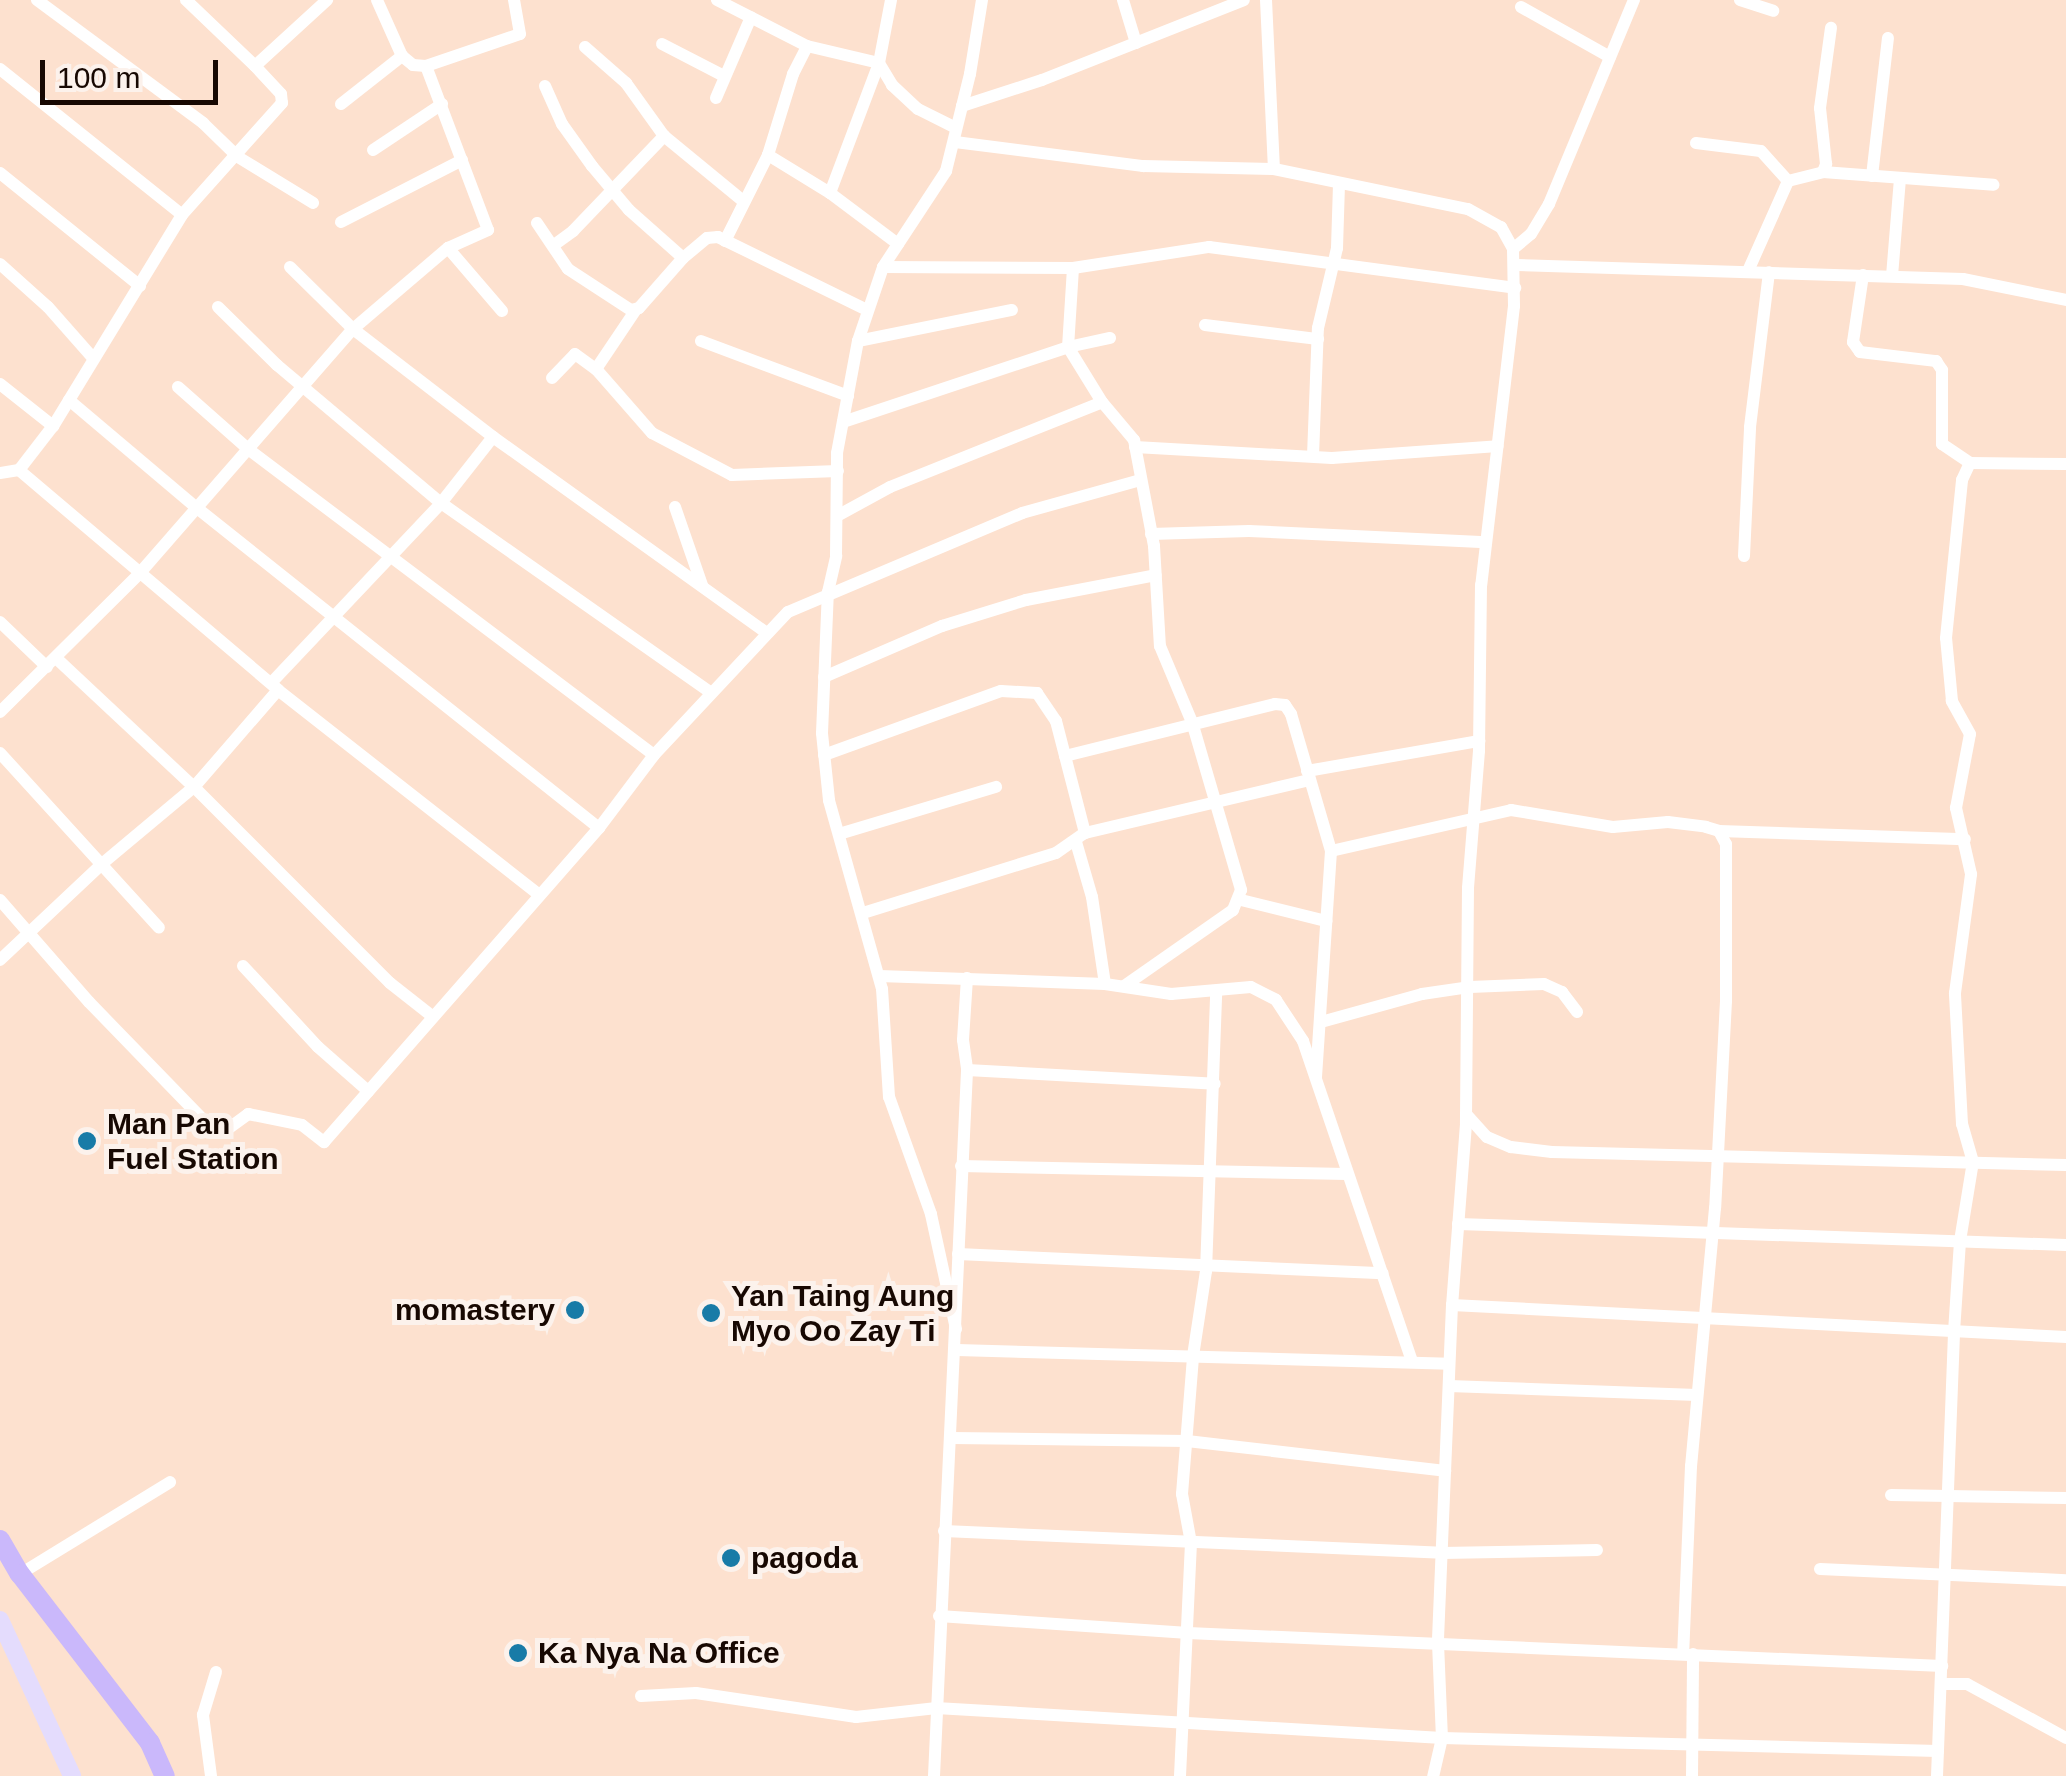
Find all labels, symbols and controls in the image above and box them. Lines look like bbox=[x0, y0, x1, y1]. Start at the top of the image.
scale bar bbox=[45, 40, 222, 102]
text: 100 m bbox=[57, 61, 140, 94]
place label: Man Pan Fuel Station bbox=[107, 1106, 279, 1176]
marker: Man Pan Fuel Station bbox=[76, 1130, 98, 1152]
place label: Yan Taing Aung Myo Oo Zay Ti bbox=[731, 1278, 955, 1348]
place label: momastery bbox=[395, 1292, 555, 1328]
marker: momastery bbox=[564, 1299, 586, 1321]
marker: Yan Taing Aung Myo Oo Zay Ti bbox=[700, 1302, 722, 1324]
place label: pagoda bbox=[751, 1540, 858, 1576]
marker: pagoda bbox=[720, 1547, 742, 1569]
place label: Ka Nya Na Office bbox=[538, 1635, 780, 1671]
marker: Ka Nya Na Office bbox=[507, 1642, 529, 1664]

